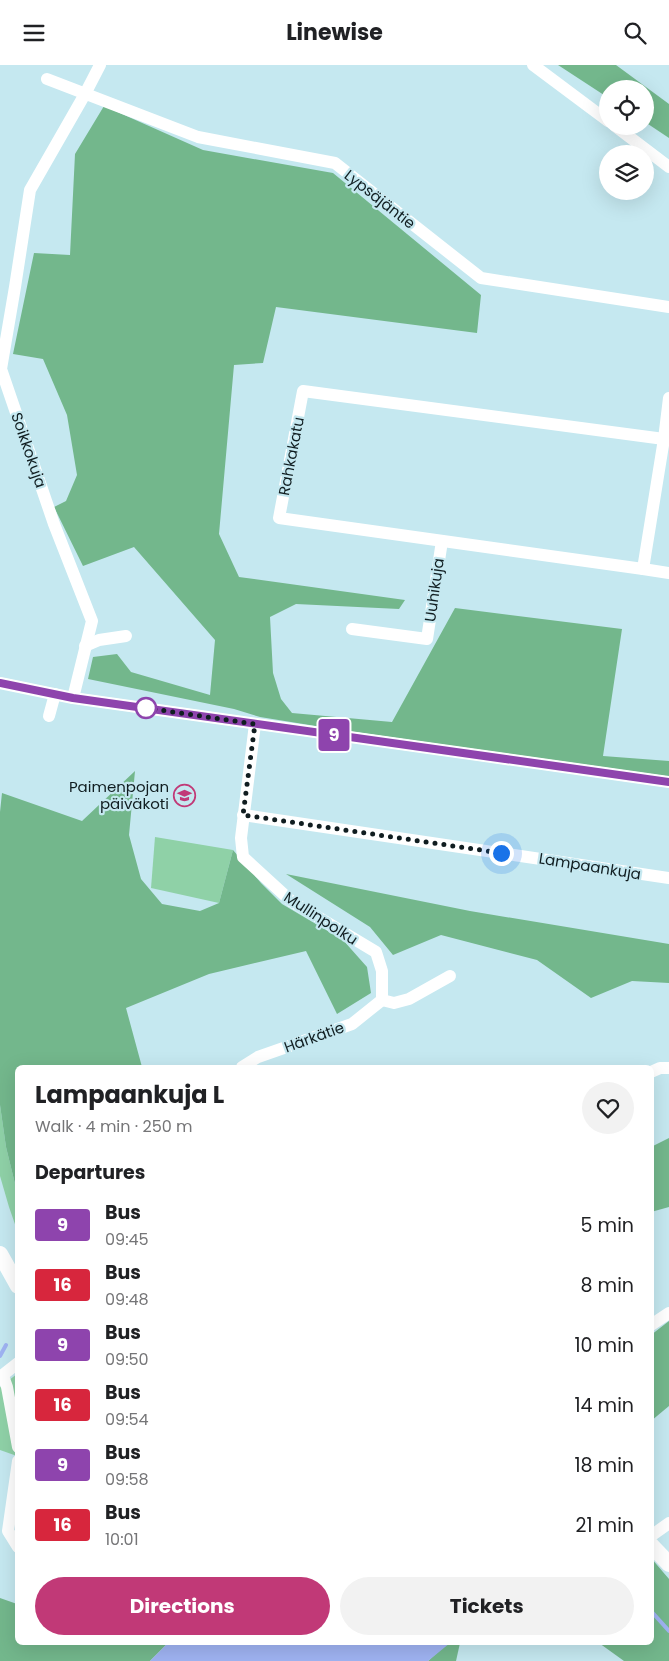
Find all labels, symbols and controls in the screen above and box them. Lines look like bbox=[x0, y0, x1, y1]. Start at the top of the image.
text: Linewise bbox=[286, 17, 383, 48]
icon: menu bbox=[20, 19, 48, 47]
icon: search bbox=[621, 19, 649, 47]
map controls bbox=[599, 80, 654, 200]
button: locate bbox=[599, 80, 654, 135]
button: layers bbox=[599, 145, 654, 200]
street label: Lypsäjäntie bbox=[340, 165, 420, 233]
street label: Soikkokuja bbox=[6, 410, 52, 490]
street label: Rahkakatu bbox=[273, 415, 309, 497]
street label: Uuhikuja bbox=[419, 557, 449, 623]
unlabelled marker bbox=[135, 697, 157, 719]
line badge: 9 bbox=[318, 719, 350, 751]
text: 9 bbox=[328, 722, 340, 747]
place label: Paimenpojan päiväkoti bbox=[69, 776, 169, 814]
school or university icon: Paimenpojan päiväkoti bbox=[173, 783, 197, 807]
your location bbox=[489, 841, 514, 866]
street label: Lampaankuja bbox=[537, 848, 643, 884]
street label: Mullinpolku bbox=[280, 886, 362, 950]
street label: Härkätie bbox=[281, 1016, 347, 1058]
text: Lampaankuja L bbox=[35, 1078, 224, 1111]
button: heart bbox=[582, 1082, 634, 1134]
text: Walk · 4 min · 250 m bbox=[35, 1115, 193, 1138]
text: Departures bbox=[35, 1159, 145, 1186]
text: Bus bbox=[105, 1199, 141, 1226]
text: 9 bbox=[57, 1212, 68, 1237]
text: 5 min bbox=[581, 1212, 634, 1239]
text: 09:45 bbox=[105, 1228, 149, 1251]
text: Bus bbox=[105, 1259, 141, 1286]
text: 16 bbox=[53, 1272, 72, 1297]
text: 8 min bbox=[581, 1272, 634, 1299]
text: 09:48 bbox=[105, 1288, 149, 1311]
text: Bus bbox=[105, 1319, 141, 1346]
text: 9 bbox=[57, 1332, 68, 1357]
text: 10 min bbox=[575, 1332, 634, 1359]
text: 09:50 bbox=[105, 1348, 149, 1371]
text: Bus bbox=[105, 1379, 141, 1406]
text: 16 bbox=[53, 1392, 72, 1417]
text: 14 min bbox=[574, 1392, 634, 1419]
text: 09:54 bbox=[105, 1408, 149, 1431]
text: Bus bbox=[105, 1439, 141, 1466]
text: 9 bbox=[57, 1452, 68, 1477]
text: 18 min bbox=[574, 1452, 634, 1479]
text: 09:58 bbox=[105, 1468, 149, 1491]
text: Bus bbox=[105, 1499, 141, 1526]
text: 16 bbox=[53, 1512, 72, 1537]
text: 21 min bbox=[576, 1512, 634, 1539]
text: 10:01 bbox=[105, 1528, 139, 1551]
button: Directions bbox=[35, 1577, 330, 1635]
button: Tickets bbox=[340, 1577, 634, 1635]

